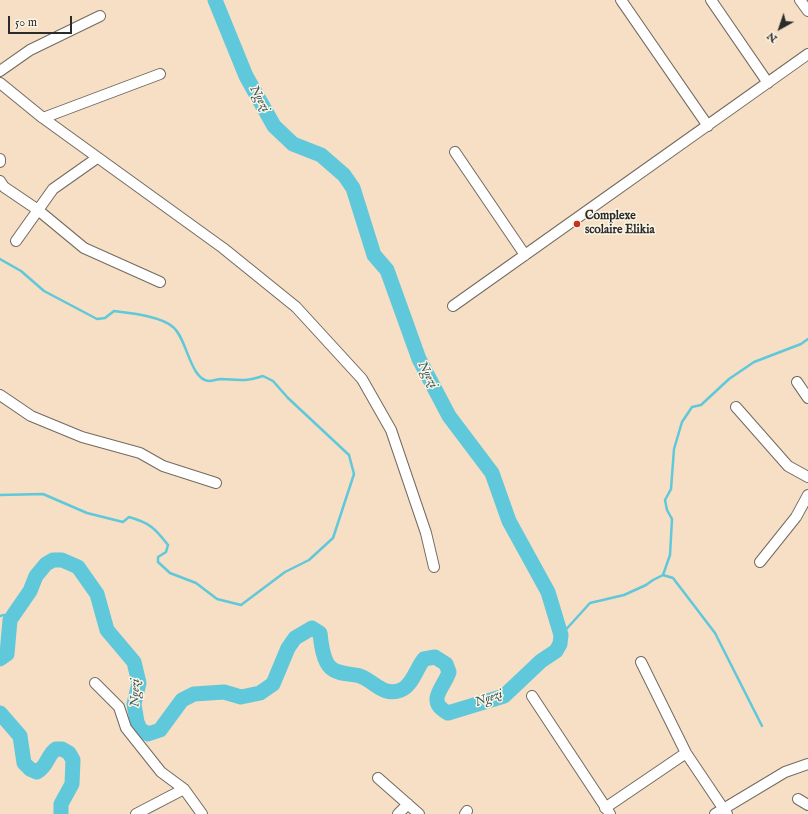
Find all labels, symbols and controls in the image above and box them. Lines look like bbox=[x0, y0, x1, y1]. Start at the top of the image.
scale bar bbox=[10, 8, 74, 34]
north arrow bbox=[760, 8, 800, 48]
text: 50 m bbox=[15, 15, 37, 30]
text: N bbox=[764, 29, 780, 46]
water label: Ngezi bbox=[245, 83, 273, 115]
place label: Complexe scolaire Elikia bbox=[585, 210, 655, 238]
marker: Complexe scolaire Elikia bbox=[572, 219, 582, 229]
water label: Ngezi bbox=[413, 359, 441, 391]
water label: Ngezi bbox=[128, 679, 144, 707]
water label: Ngezi bbox=[473, 687, 505, 711]

